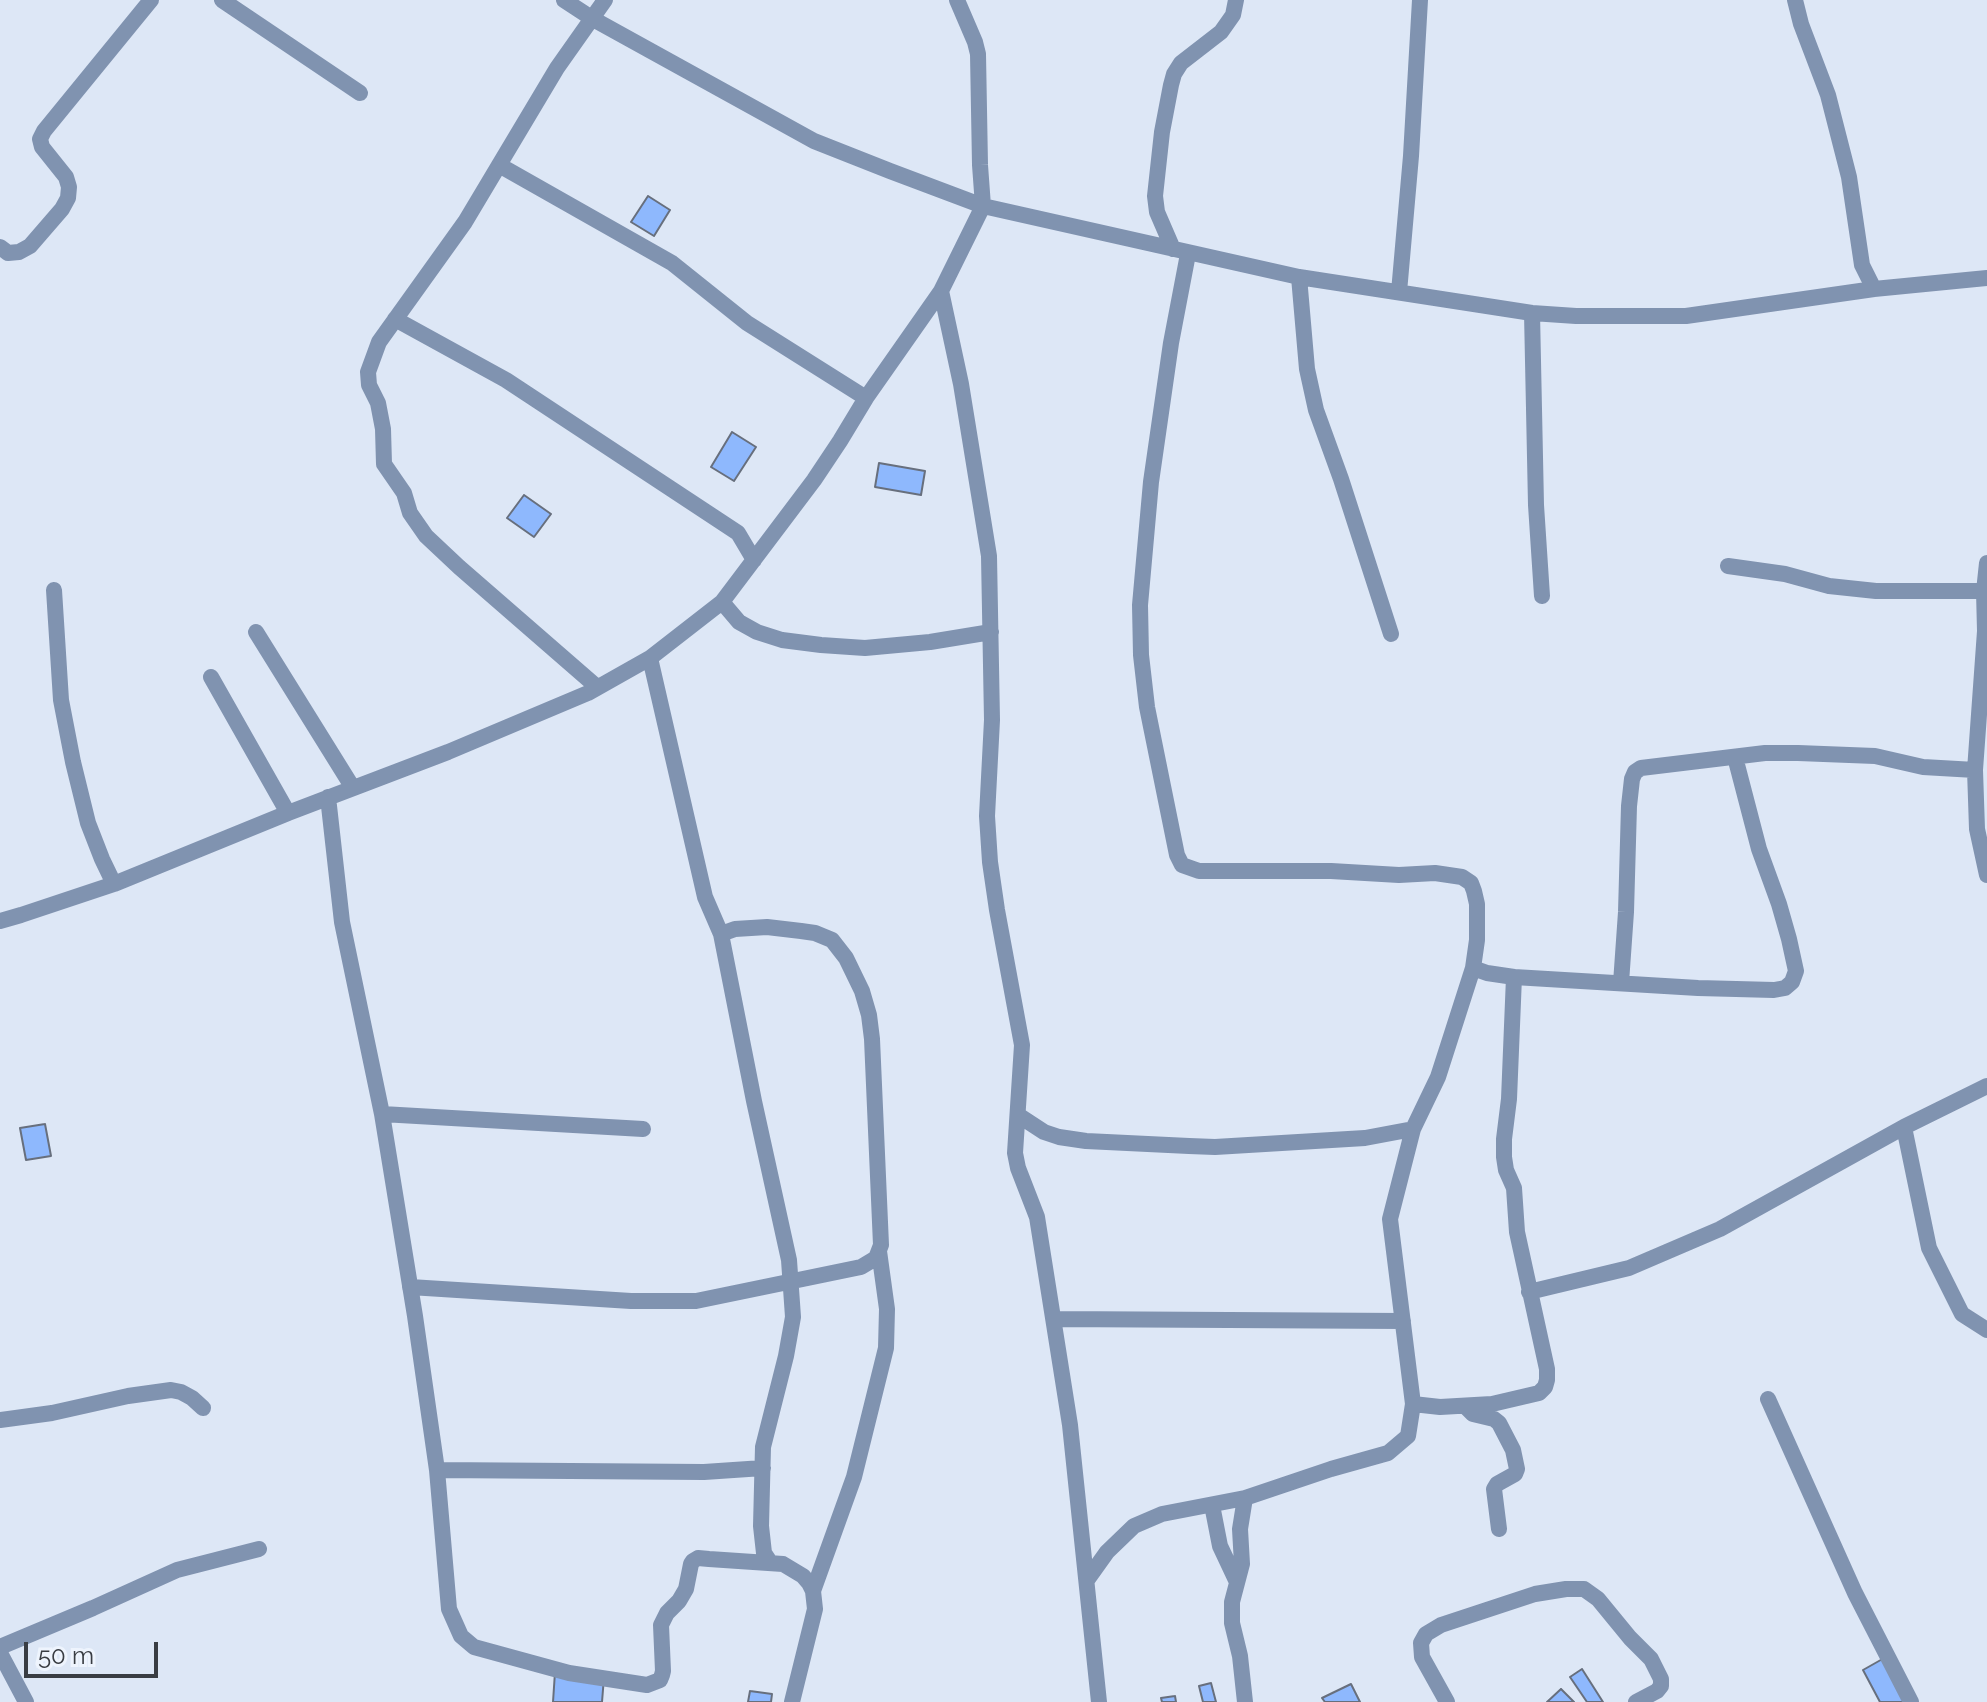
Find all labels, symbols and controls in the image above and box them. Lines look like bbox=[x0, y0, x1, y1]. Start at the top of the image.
scale bar bbox=[28, 1626, 162, 1676]
text: 50 m bbox=[38, 1641, 94, 1670]

